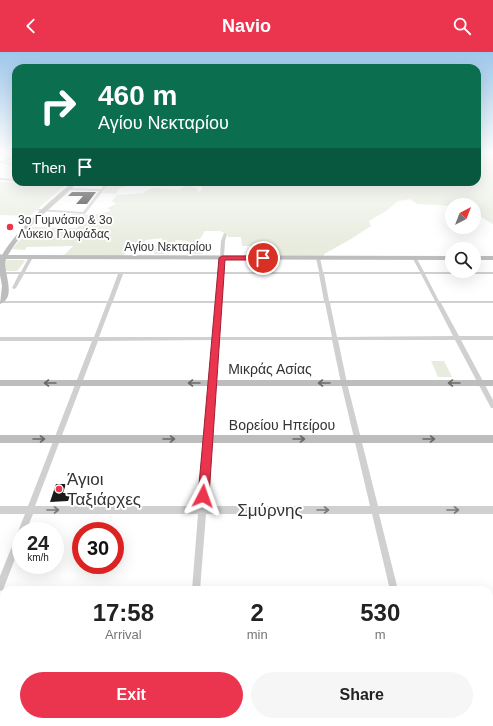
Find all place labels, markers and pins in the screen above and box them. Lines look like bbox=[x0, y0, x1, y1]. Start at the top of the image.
place label: 3ο Γυμνάσιο & 3ο Λύκειο Γλυφάδας bbox=[18, 213, 113, 241]
marker: 3ο Γυμνάσιο & 3ο Λύκειο Γλυφάδας bbox=[5, 222, 15, 232]
pin bbox=[246, 241, 280, 275]
place label: Άγιοι Ταξιάρχες bbox=[67, 470, 141, 509]
marker: Άγιοι Ταξιάρχες bbox=[54, 484, 64, 494]

